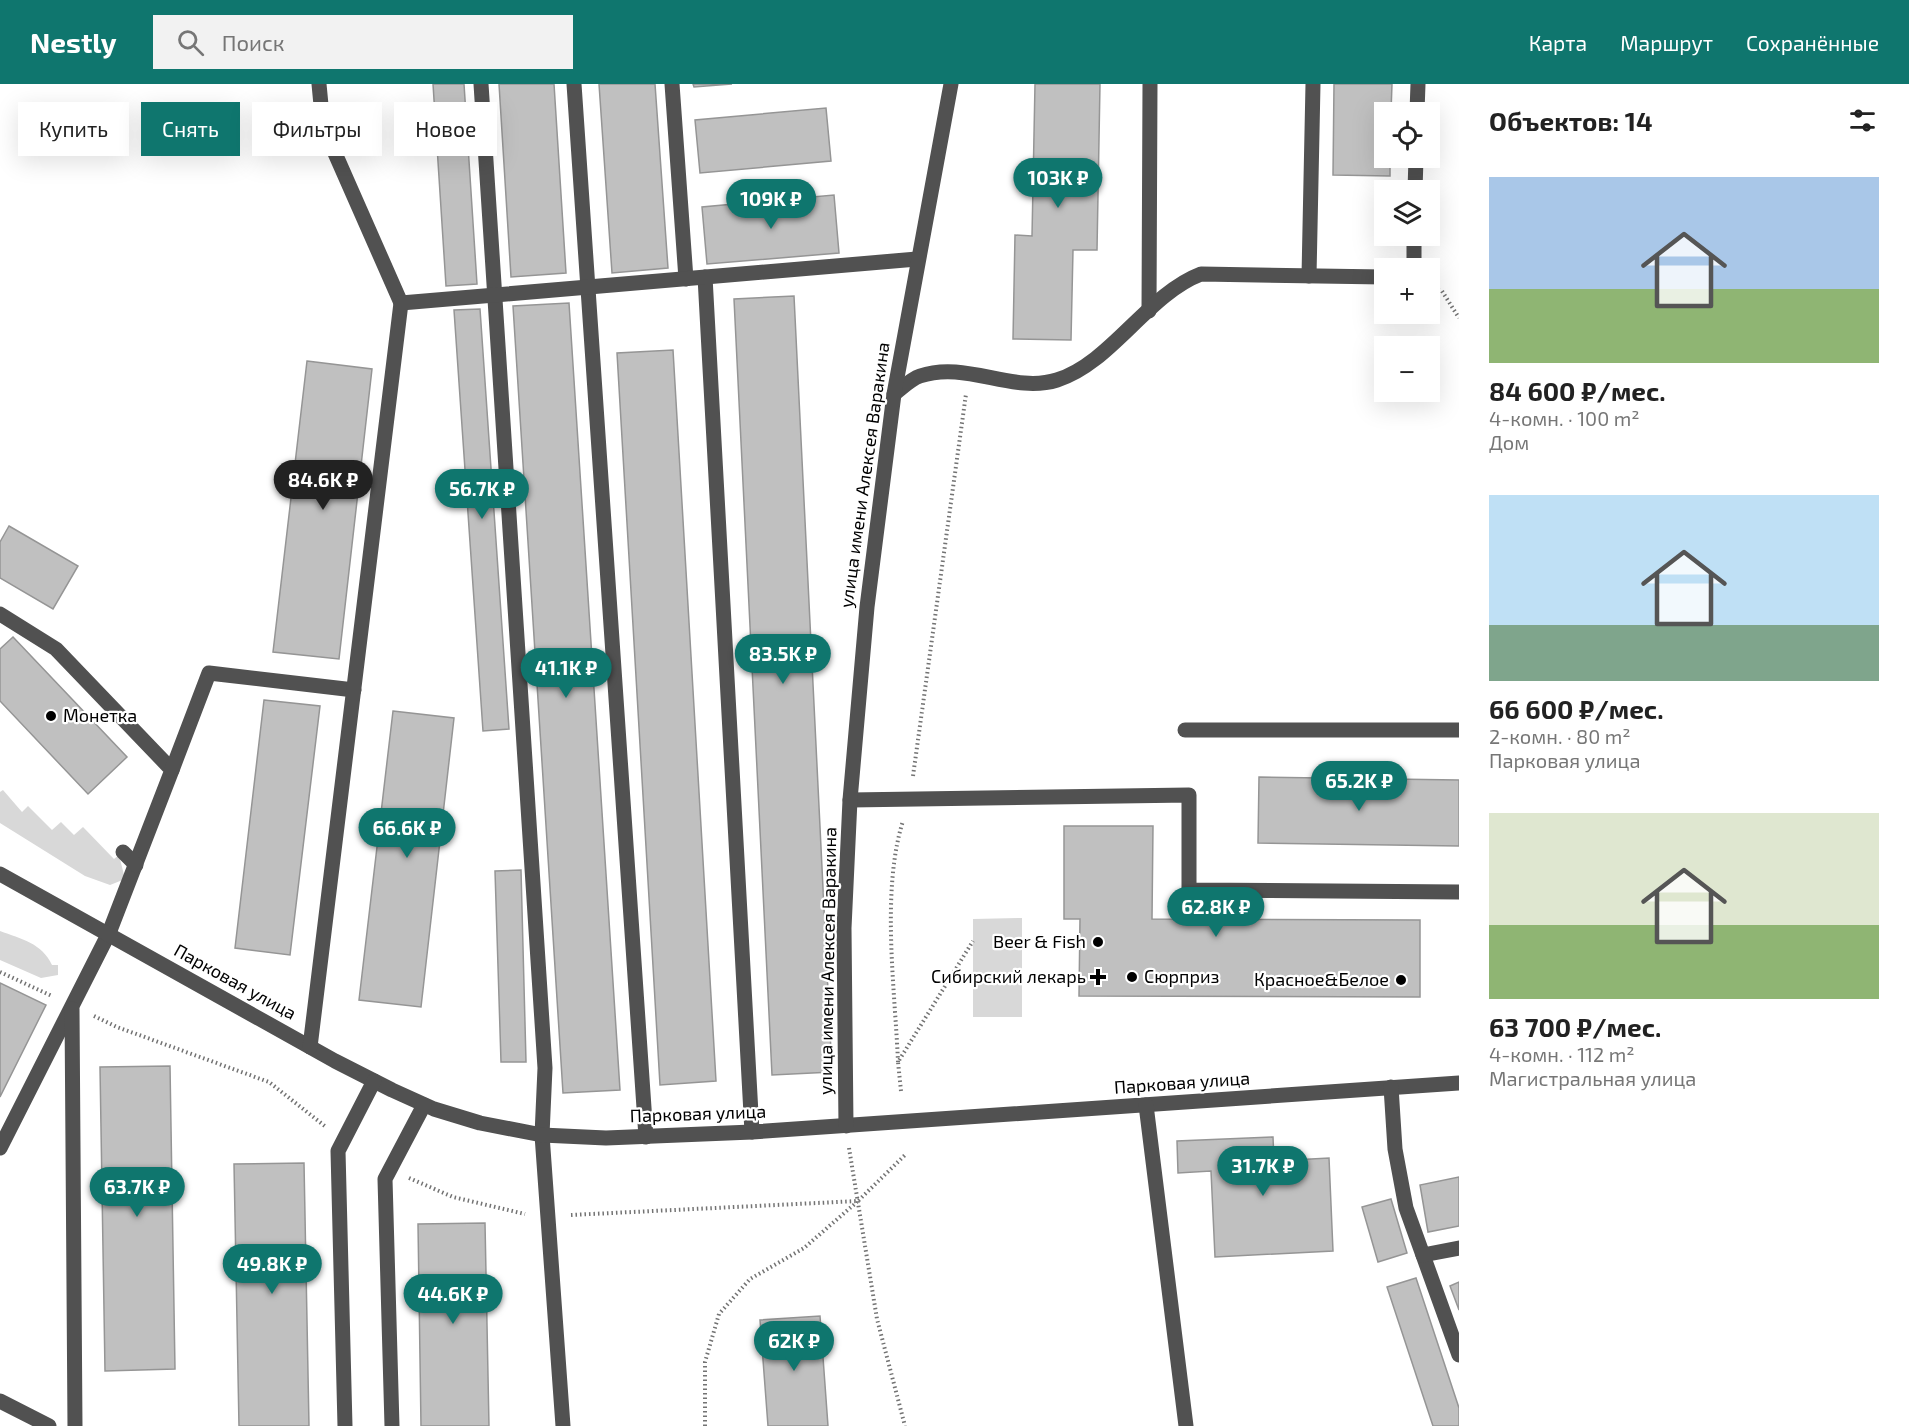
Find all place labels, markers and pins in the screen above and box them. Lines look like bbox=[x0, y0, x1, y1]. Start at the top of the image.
pin: 103K ₽ bbox=[1009, 158, 1107, 209]
pin: 109K ₽ bbox=[722, 179, 820, 230]
pin: 84.6K ₽ bbox=[268, 460, 378, 511]
pin: 56.7K ₽ bbox=[427, 469, 537, 520]
pin: 83.5K ₽ bbox=[728, 634, 838, 685]
pin: 41.1K ₽ bbox=[511, 648, 621, 699]
place label: Монетка bbox=[63, 704, 137, 726]
marker: Монетка bbox=[44, 709, 58, 723]
pin: 65.2K ₽ bbox=[1304, 761, 1414, 812]
pin: 66.6K ₽ bbox=[352, 808, 462, 859]
pin: 62.8K ₽ bbox=[1161, 887, 1271, 938]
place label: Beer & Fish bbox=[993, 930, 1086, 952]
marker: Beer & Fish bbox=[1091, 935, 1105, 949]
place label: Сибирский лекарь bbox=[931, 965, 1086, 987]
place label: Сюрприз bbox=[1144, 965, 1219, 987]
place label: Красное&Белое bbox=[1254, 968, 1389, 990]
marker: Сибирский лекарь bbox=[1091, 970, 1105, 984]
marker: Сюрприз bbox=[1125, 970, 1139, 984]
marker: Красное&Белое bbox=[1394, 973, 1408, 987]
pin: 31.7K ₽ bbox=[1208, 1146, 1318, 1197]
pin: 63.7K ₽ bbox=[82, 1167, 192, 1218]
pin: 49.8K ₽ bbox=[217, 1244, 327, 1295]
pin: 44.6K ₽ bbox=[398, 1274, 508, 1325]
pin: 62K ₽ bbox=[752, 1321, 836, 1372]

